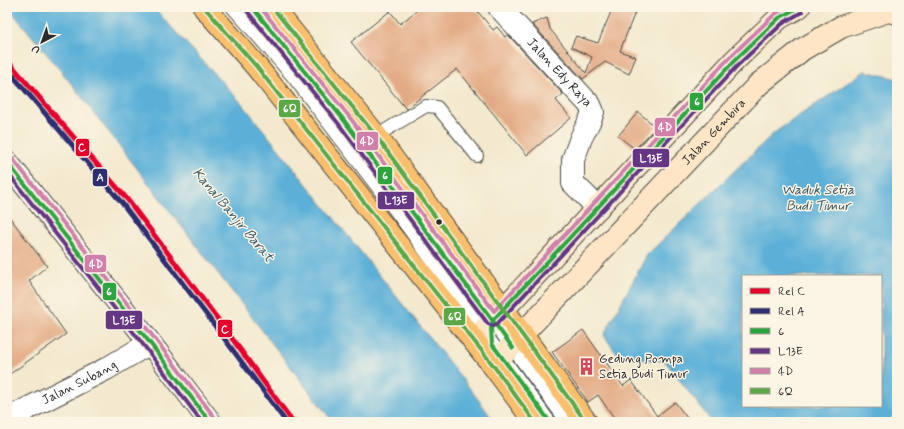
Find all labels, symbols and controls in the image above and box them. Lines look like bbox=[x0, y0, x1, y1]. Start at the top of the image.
north arrow bbox=[22, 22, 62, 62]
street label: Jalan Edy Raya bbox=[523, 34, 596, 111]
text: U bbox=[29, 41, 43, 56]
line badge: 6 bbox=[689, 92, 704, 111]
street label: Jalan Gembira bbox=[678, 95, 749, 169]
text: 6 bbox=[694, 95, 700, 109]
line badge: 6Q bbox=[278, 99, 301, 118]
text: 6Q bbox=[283, 102, 297, 116]
line badge: 4D bbox=[654, 117, 676, 137]
text: 4D bbox=[658, 121, 672, 135]
line badge: 4D bbox=[356, 131, 379, 151]
text: 4D bbox=[360, 135, 374, 149]
line badge: C bbox=[75, 138, 90, 157]
text: C bbox=[78, 141, 86, 155]
line badge: L13E bbox=[632, 148, 670, 168]
text: L13E bbox=[640, 152, 663, 166]
water label: Kanal Banjir Barat bbox=[188, 164, 278, 266]
line badge: 6 bbox=[377, 166, 393, 185]
line badge: A bbox=[92, 168, 108, 187]
text: 6 bbox=[382, 169, 388, 183]
text: A bbox=[96, 171, 104, 185]
water label: Waduk Setia Budi Timur bbox=[781, 181, 855, 215]
line badge: L13E bbox=[377, 191, 415, 210]
text: L13E bbox=[385, 194, 408, 208]
unlabelled marker bbox=[434, 217, 444, 227]
line badge: 4D bbox=[84, 254, 107, 273]
text: 4D bbox=[89, 258, 103, 272]
legend bbox=[742, 275, 882, 407]
line badge: 6 bbox=[102, 282, 117, 301]
text: Rel C bbox=[778, 284, 805, 300]
text: 6 bbox=[106, 285, 112, 299]
text: Rel A bbox=[778, 304, 805, 320]
line badge: 6Q bbox=[443, 307, 466, 326]
line badge: L13E bbox=[105, 310, 143, 330]
text: 6Q bbox=[448, 310, 462, 324]
text: L13E bbox=[113, 314, 136, 328]
line badge: C bbox=[217, 319, 233, 338]
text: C bbox=[221, 323, 229, 337]
text: 6 bbox=[778, 324, 784, 340]
text: L13E bbox=[778, 344, 803, 360]
place label: Gedung Pompa Setia Budi Timur bbox=[599, 351, 689, 383]
street label: Jalan Subang bbox=[39, 356, 120, 409]
building icon: Gedung Pompa Setia Budi Timur bbox=[576, 356, 596, 376]
text: 4D bbox=[778, 364, 793, 380]
text: 6Q bbox=[778, 384, 793, 400]

